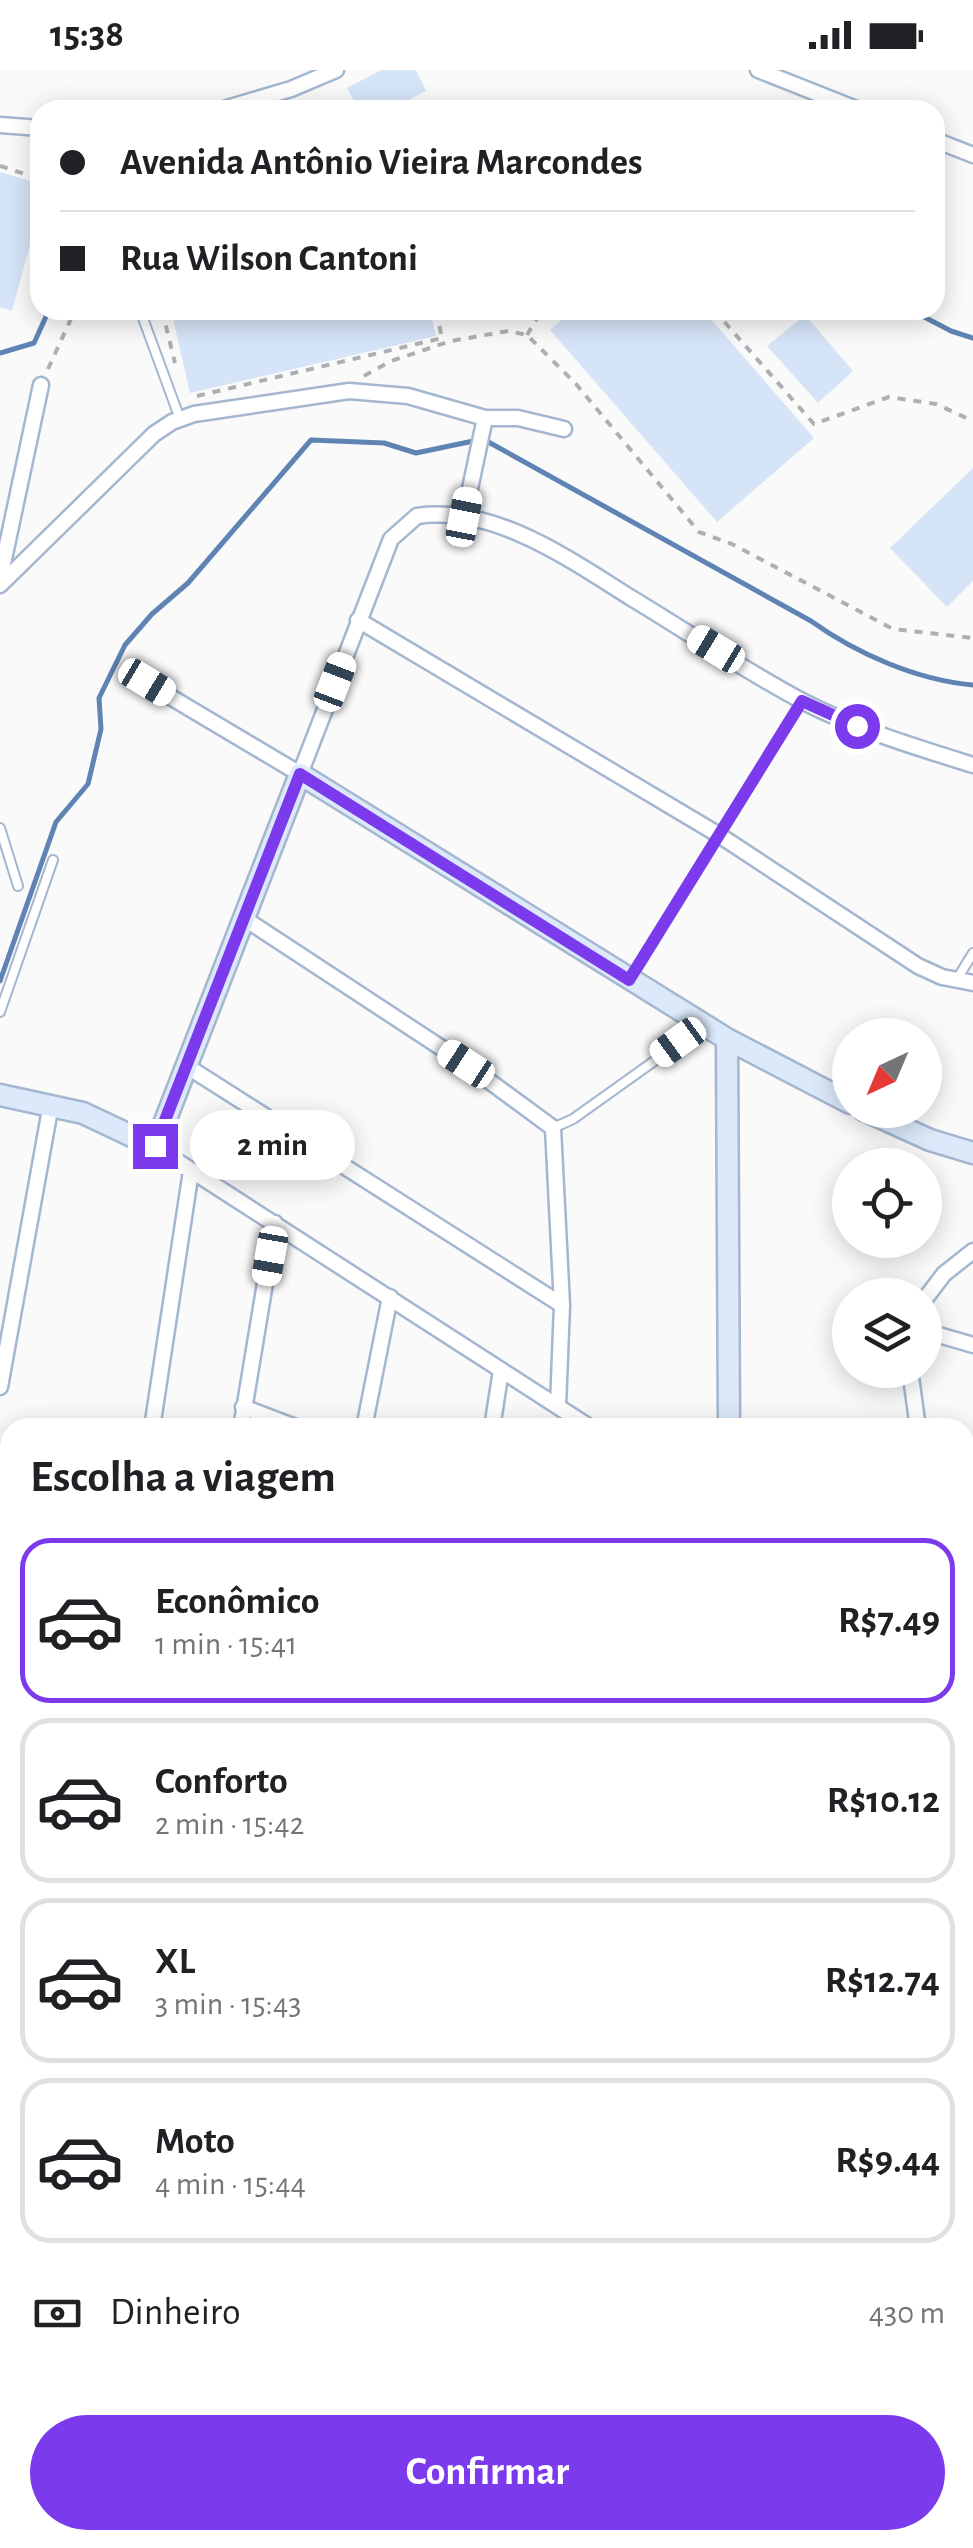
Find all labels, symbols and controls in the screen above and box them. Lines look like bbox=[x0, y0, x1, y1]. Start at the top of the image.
text: 15:38 bbox=[50, 16, 124, 54]
text: Avenida Antônio Vieira Marcondes bbox=[120, 144, 643, 182]
text: Rua Wilson Cantoni bbox=[120, 240, 418, 278]
car bbox=[444, 485, 484, 549]
car bbox=[683, 621, 749, 677]
car bbox=[310, 649, 360, 715]
car bbox=[114, 654, 180, 710]
route start bbox=[835, 704, 880, 749]
car bbox=[645, 1012, 711, 1072]
north arrow bbox=[832, 1018, 942, 1128]
map controls bbox=[832, 1018, 942, 1388]
car bbox=[433, 1035, 499, 1093]
callout: 2 min bbox=[190, 1111, 355, 1181]
route end bbox=[133, 1124, 178, 1169]
text: 2 min bbox=[237, 1129, 308, 1161]
button: locate bbox=[832, 1148, 942, 1258]
car bbox=[250, 1224, 290, 1288]
button: layers bbox=[832, 1278, 942, 1388]
text: Escolha a viagem bbox=[30, 1455, 336, 1500]
icon: car bbox=[35, 1576, 125, 1666]
text: Econômico bbox=[155, 1583, 319, 1621]
text: R$7.49 bbox=[838, 1602, 940, 1640]
text: 1 min · 15:41 bbox=[155, 1628, 297, 1660]
icon: car bbox=[35, 1756, 125, 1846]
text: Conforto bbox=[155, 1763, 288, 1801]
text: R$10.12 bbox=[827, 1782, 940, 1820]
text: 2 min · 15:42 bbox=[155, 1808, 304, 1840]
icon: car bbox=[35, 1936, 125, 2026]
text: XL bbox=[155, 1943, 195, 1981]
text: R$12.74 bbox=[825, 1962, 940, 2000]
text: 3 min · 15:43 bbox=[155, 1988, 302, 2020]
icon: car bbox=[35, 2116, 125, 2206]
text: Moto bbox=[155, 2123, 235, 2161]
text: R$9.44 bbox=[835, 2142, 940, 2180]
text: 4 min · 15:44 bbox=[155, 2168, 306, 2200]
icon: cash bbox=[30, 2286, 85, 2341]
text: Dinheiro bbox=[110, 2294, 241, 2332]
text: 430 m bbox=[869, 2297, 945, 2329]
button: Confirmar bbox=[30, 2415, 945, 2530]

